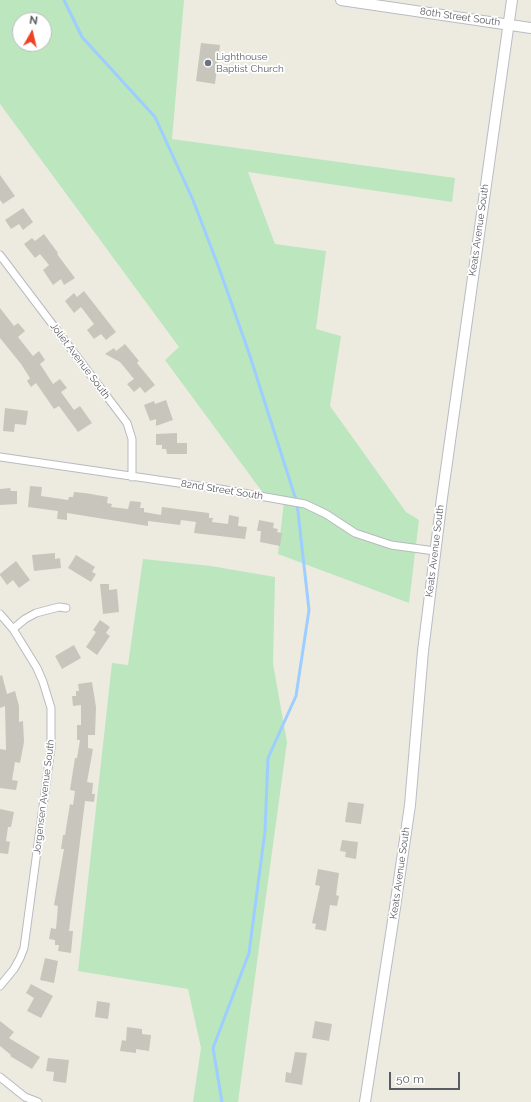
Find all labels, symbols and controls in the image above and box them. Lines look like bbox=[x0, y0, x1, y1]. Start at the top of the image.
street label: 80th Street South bbox=[419, 5, 501, 29]
north arrow bbox=[12, 12, 52, 52]
text: N bbox=[29, 14, 39, 28]
place label: Lighthouse Baptist Church bbox=[216, 51, 284, 74]
marker: Lighthouse Baptist Church bbox=[203, 58, 213, 68]
street label: Keats Avenue South bbox=[467, 183, 491, 277]
street label: Joliet Avenue South bbox=[48, 321, 112, 401]
street label: 82nd Street South bbox=[180, 478, 264, 502]
street label: Keats Avenue South bbox=[423, 504, 447, 598]
street label: Jorgensen Avenue South bbox=[31, 739, 57, 855]
street label: Keats Avenue South bbox=[388, 826, 412, 920]
scale bar bbox=[391, 1064, 462, 1090]
text: 50 m bbox=[396, 1072, 424, 1086]

